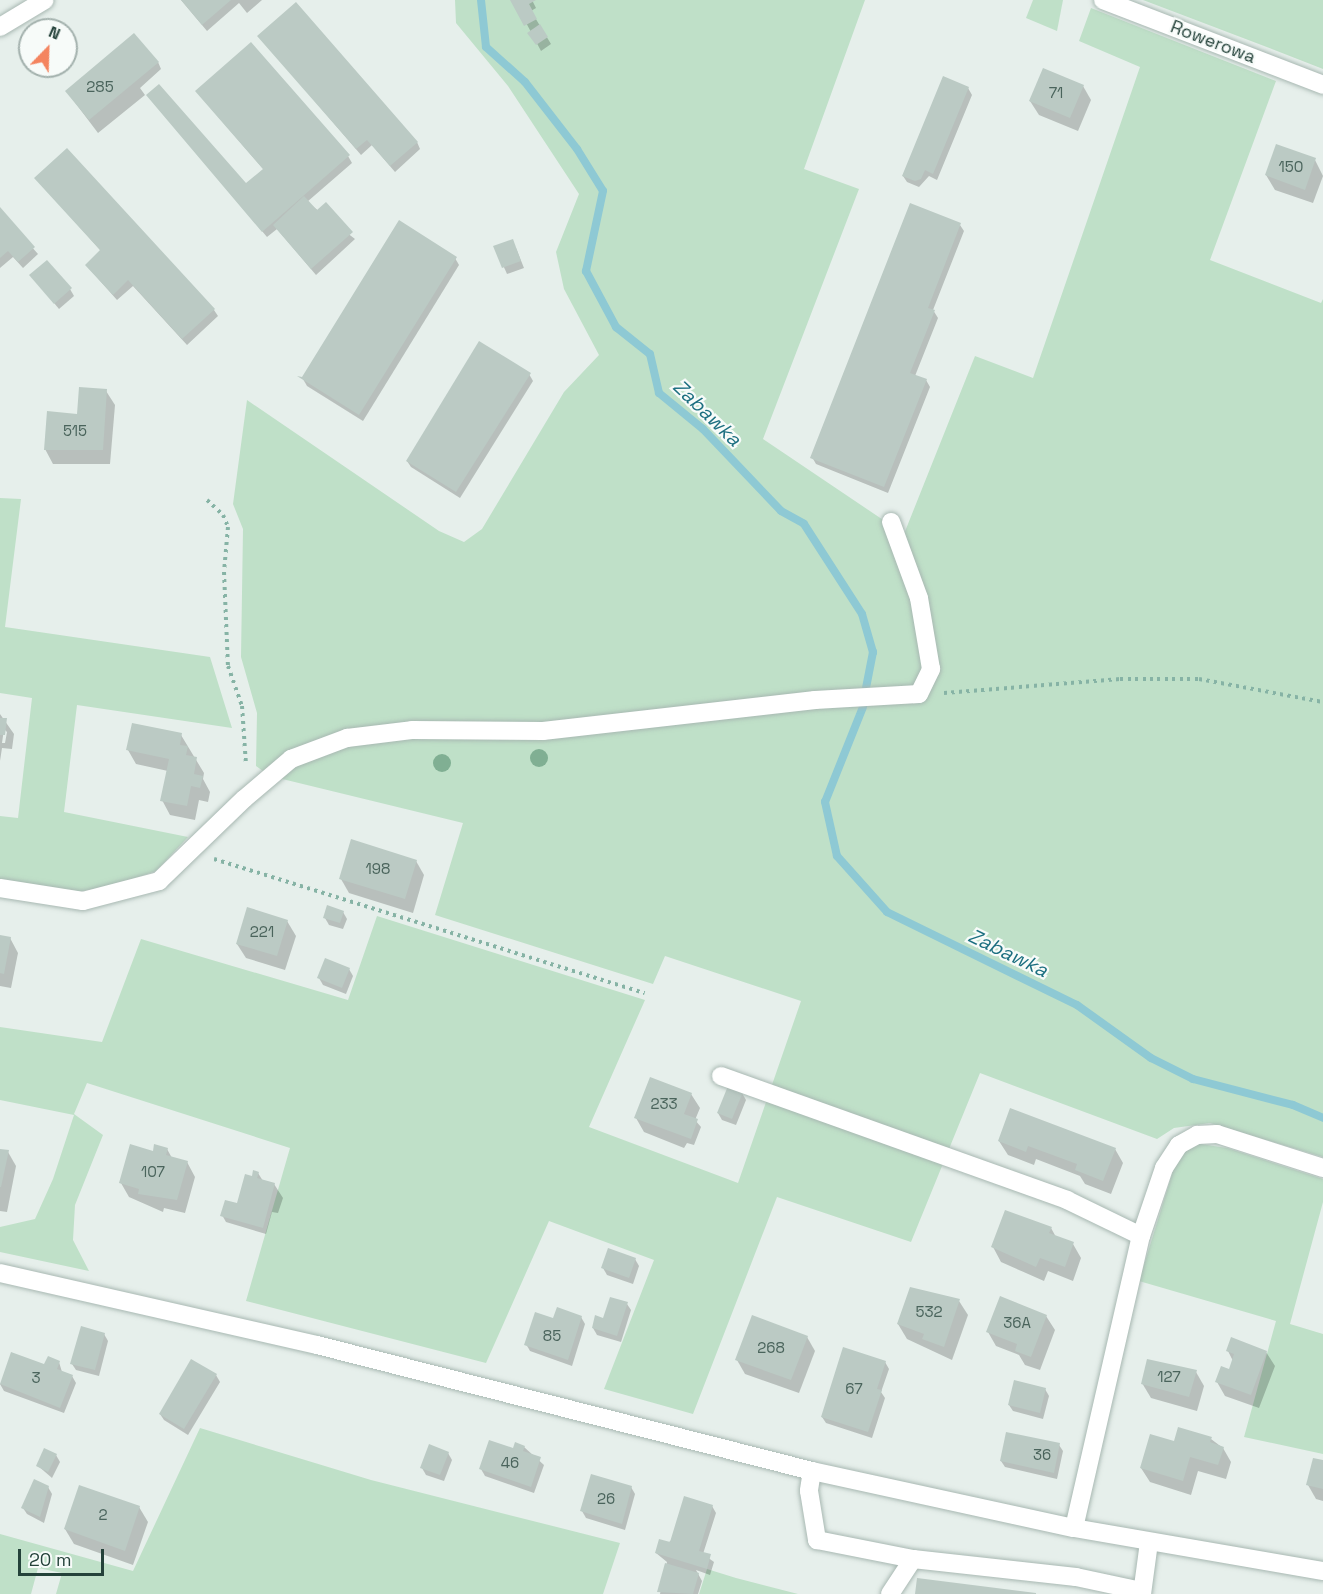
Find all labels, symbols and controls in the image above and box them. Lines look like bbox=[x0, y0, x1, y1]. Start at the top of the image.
street label: Rowerowa bbox=[1167, 16, 1259, 68]
north arrow bbox=[18, 18, 78, 78]
text: N bbox=[45, 21, 63, 45]
house number: 285 bbox=[86, 78, 114, 96]
house number: 71 bbox=[1049, 84, 1063, 102]
house number: 150 bbox=[1279, 158, 1303, 176]
water label: Zabawka bbox=[668, 375, 746, 451]
house number: 515 bbox=[63, 422, 87, 440]
house number: 198 bbox=[366, 860, 390, 878]
house number: 221 bbox=[250, 923, 274, 941]
water label: Zabawka bbox=[964, 924, 1052, 982]
house number: 233 bbox=[650, 1095, 678, 1113]
house number: 107 bbox=[141, 1163, 165, 1181]
house number: 532 bbox=[915, 1303, 943, 1321]
house number: 36A bbox=[1003, 1314, 1031, 1332]
house number: 85 bbox=[543, 1327, 561, 1345]
house number: 268 bbox=[757, 1339, 785, 1357]
house number: 127 bbox=[1157, 1368, 1181, 1386]
house number: 3 bbox=[31, 1369, 41, 1387]
house number: 67 bbox=[845, 1380, 863, 1398]
house number: 36 bbox=[1033, 1446, 1051, 1464]
house number: 46 bbox=[501, 1454, 519, 1472]
house number: 26 bbox=[597, 1490, 615, 1508]
house number: 2 bbox=[98, 1506, 108, 1524]
scale bar bbox=[21, 1537, 106, 1575]
text: 20 m bbox=[29, 1548, 72, 1571]

